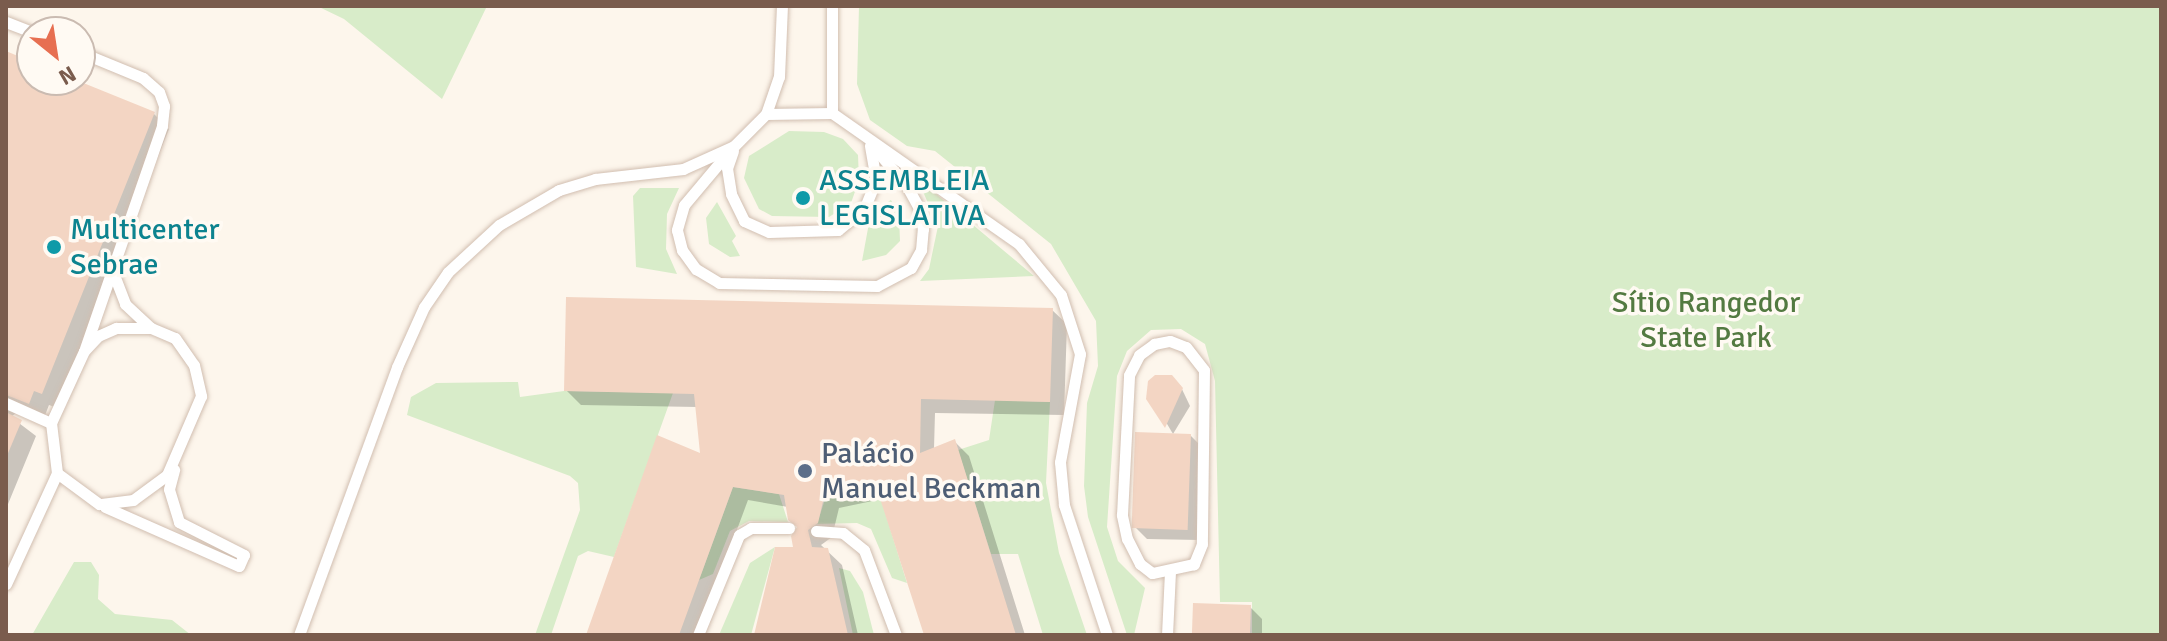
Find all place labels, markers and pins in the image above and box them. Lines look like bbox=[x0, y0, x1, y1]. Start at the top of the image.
place label: ASSEMBLEIA LEGISLATIVA bbox=[819, 163, 990, 234]
marker: ASSEMBLEIA LEGISLATIVA bbox=[794, 189, 812, 207]
place label: Multicenter Sebrae bbox=[70, 212, 219, 282]
marker: Multicenter Sebrae bbox=[45, 238, 63, 256]
place label: Palácio Manuel Beckman bbox=[821, 436, 1041, 506]
marker: Palácio Manuel Beckman bbox=[796, 462, 814, 480]

